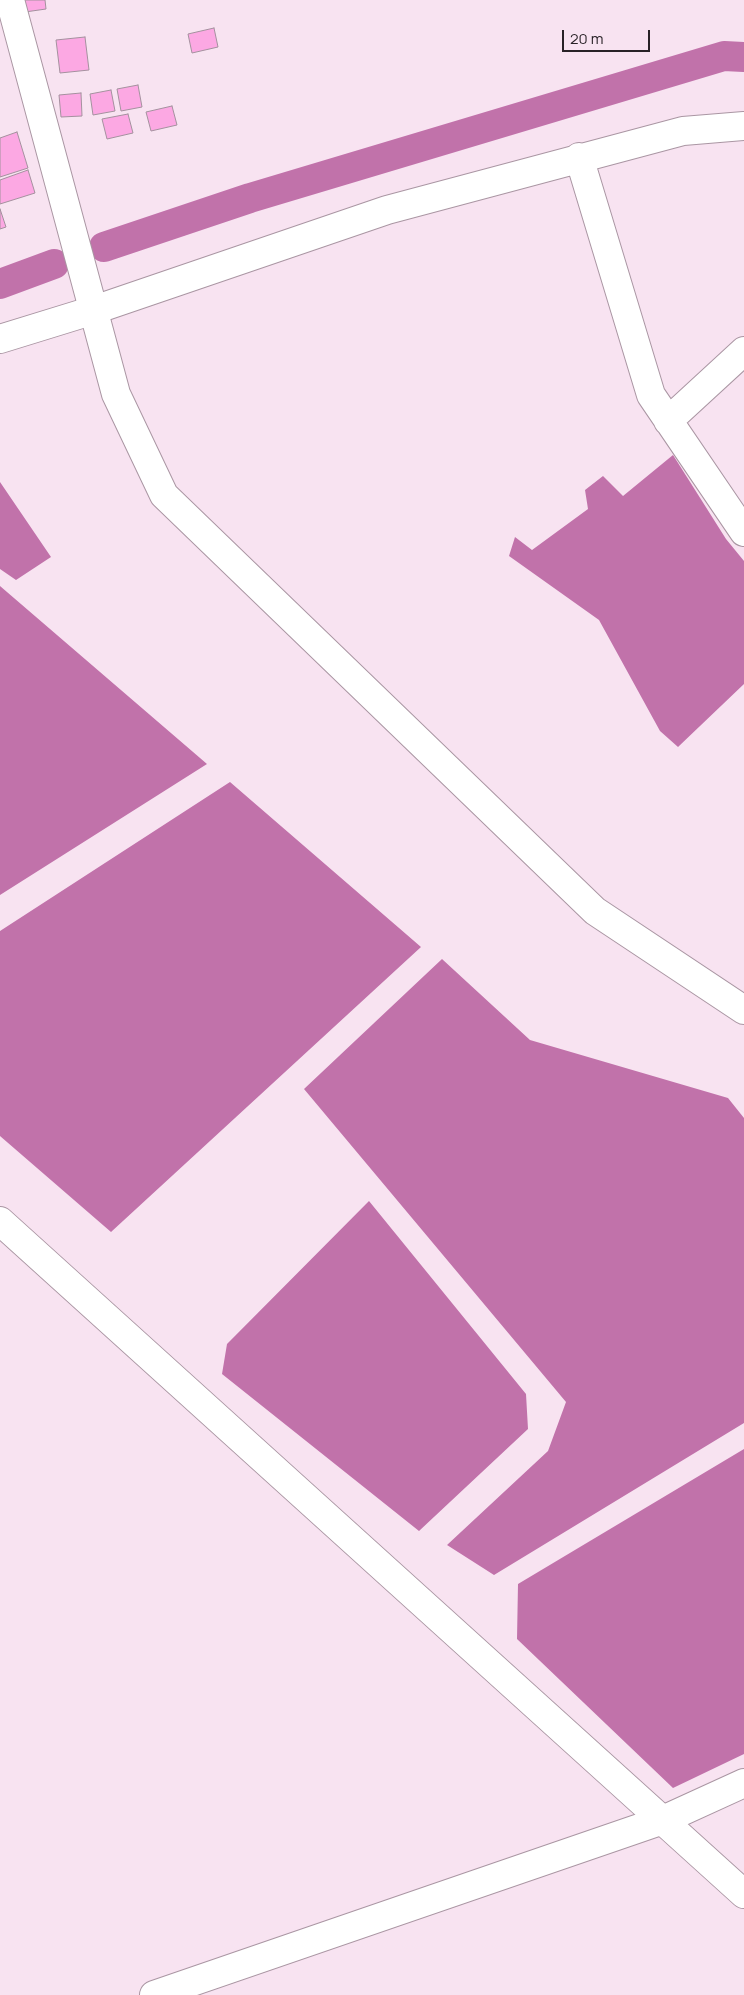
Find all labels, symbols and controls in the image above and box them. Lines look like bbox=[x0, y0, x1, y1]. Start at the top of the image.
scale bar bbox=[564, 20, 652, 52]
text: 20 m bbox=[570, 28, 603, 49]

